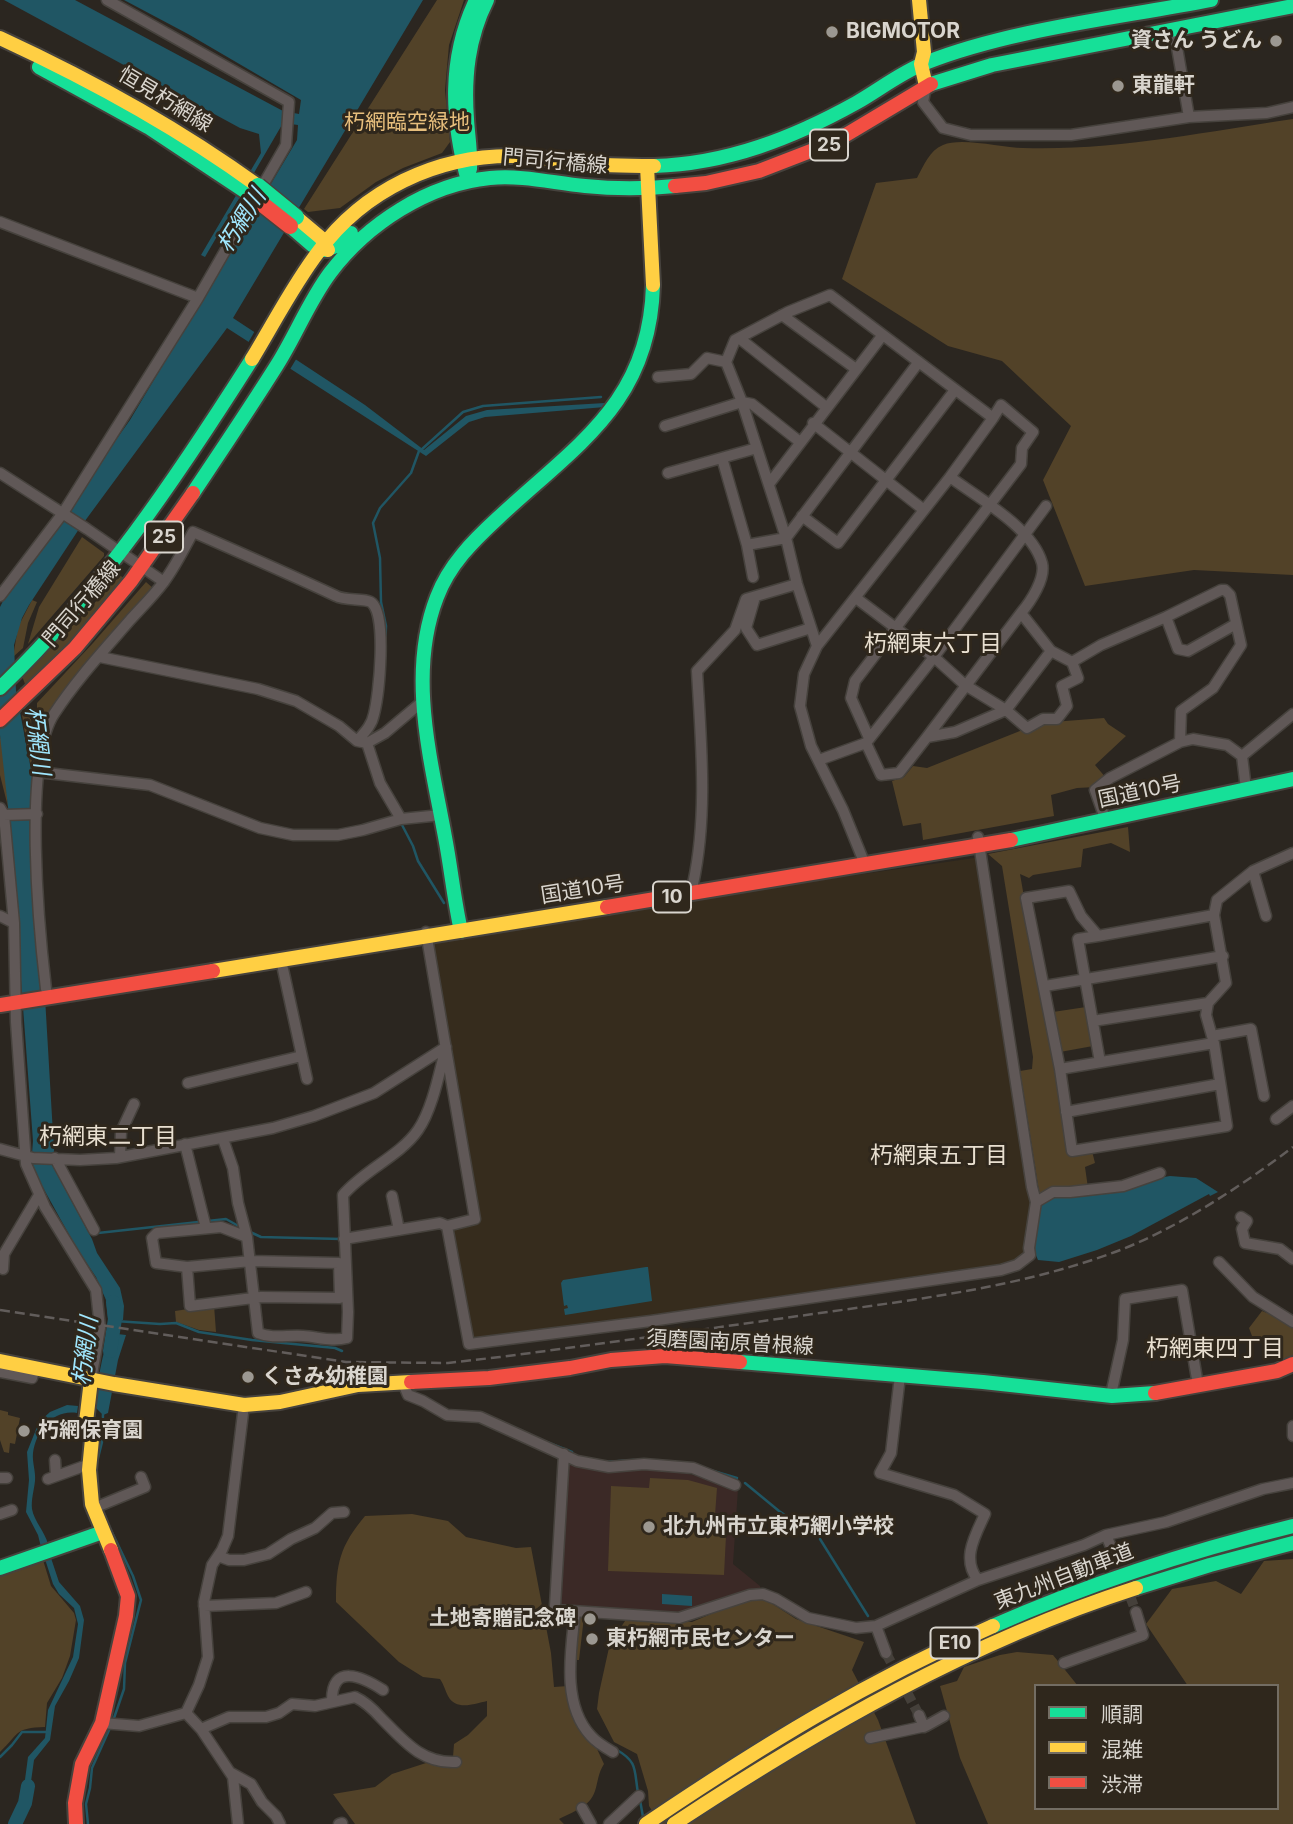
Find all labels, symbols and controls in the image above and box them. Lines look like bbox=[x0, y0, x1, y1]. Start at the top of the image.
place label: BIGMOTOR bbox=[846, 19, 960, 45]
marker: BIGMOTOR bbox=[824, 24, 840, 40]
place label: 資さん うどん bbox=[1131, 28, 1262, 54]
marker: 資さん うどん bbox=[1268, 33, 1284, 49]
street label: 恒見朽網線 bbox=[114, 62, 216, 138]
place label: 東龍軒 bbox=[1132, 73, 1195, 99]
marker: 東龍軒 bbox=[1110, 78, 1126, 94]
park label: 朽網臨空緑地 bbox=[344, 110, 470, 136]
road number: 25 bbox=[810, 130, 848, 160]
street label: 門司行橋線 bbox=[502, 145, 608, 179]
water label: 朽網川 bbox=[212, 184, 272, 258]
road number: 25 bbox=[145, 522, 183, 552]
street label: 門司行橋線 bbox=[38, 556, 126, 652]
district label: 朽網東六丁目 bbox=[864, 630, 1002, 658]
water label: 朽網川 bbox=[19, 705, 55, 777]
street label: 国道10号 bbox=[1096, 771, 1184, 813]
street label: 国道10号 bbox=[539, 871, 627, 909]
road number: 10 bbox=[653, 882, 691, 912]
district label: 朽網東二丁目 bbox=[39, 1123, 177, 1151]
district label: 朽網東五丁目 bbox=[870, 1142, 1008, 1170]
water label: 朽網川 bbox=[68, 1315, 104, 1387]
street label: 須磨園南原曽根線 bbox=[645, 1326, 815, 1360]
district label: 朽網東四丁目 bbox=[1146, 1335, 1284, 1363]
place label: くさみ幼稚園 bbox=[262, 1364, 388, 1390]
marker: くさみ幼稚園 bbox=[240, 1369, 256, 1385]
place label: 朽網保育園 bbox=[38, 1418, 143, 1444]
marker: 朽網保育園 bbox=[16, 1423, 32, 1439]
place label: 北九州市立東朽網小学校 bbox=[663, 1514, 894, 1540]
marker: 北九州市立東朽網小学校 bbox=[641, 1519, 657, 1535]
street label: 東九州自動車道 bbox=[991, 1539, 1137, 1615]
place label: 土地寄贈記念碑 bbox=[429, 1606, 576, 1632]
marker: 土地寄贈記念碑 bbox=[582, 1611, 598, 1627]
place label: 東朽網市民センター bbox=[606, 1626, 795, 1652]
road number: E10 bbox=[930, 1628, 979, 1658]
marker: 東朽網市民センター bbox=[584, 1631, 600, 1647]
legend bbox=[1034, 1684, 1279, 1810]
text: 順調 bbox=[1101, 1702, 1143, 1727]
text: 混雑 bbox=[1101, 1737, 1143, 1762]
text: 渋滞 bbox=[1101, 1772, 1143, 1797]

